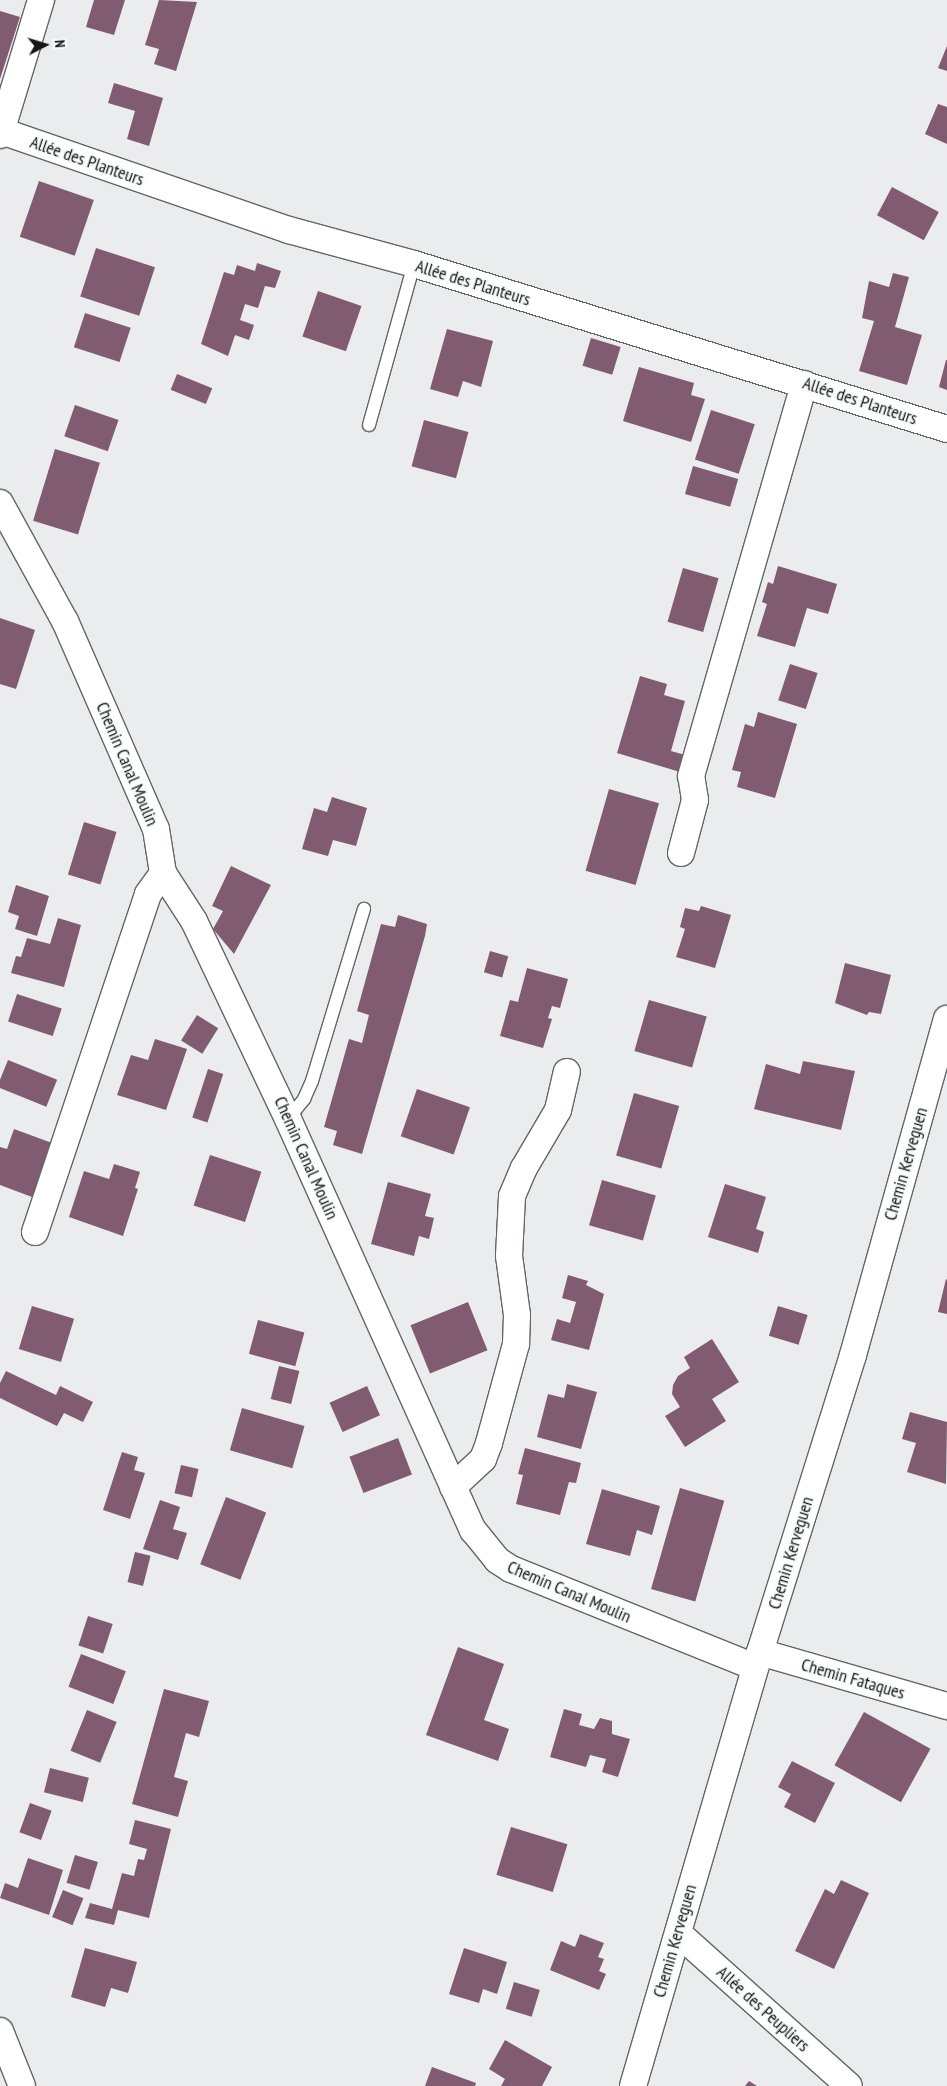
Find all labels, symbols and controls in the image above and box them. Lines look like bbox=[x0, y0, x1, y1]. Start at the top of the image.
north arrow bbox=[20, 20, 70, 70]
text: N bbox=[51, 39, 69, 48]
street label: Allée des Planteurs bbox=[27, 131, 147, 191]
street label: Allée des Planteurs bbox=[413, 255, 533, 311]
street label: Allée des Planteurs bbox=[800, 372, 920, 430]
street label: Chemin Canal Moulin bbox=[91, 699, 163, 829]
street label: Chemin Canal Moulin bbox=[269, 1093, 343, 1223]
street label: Chemin Kerveguen bbox=[880, 1105, 932, 1223]
street label: Chemin Kerveguen bbox=[764, 1494, 818, 1612]
street label: Chemin Canal Moulin bbox=[504, 1556, 634, 1628]
street label: Chemin Fataques bbox=[799, 1654, 907, 1704]
street label: Chemin Kerveguen bbox=[649, 1882, 701, 2000]
street label: Allée des Peupliers bbox=[712, 1962, 814, 2056]

